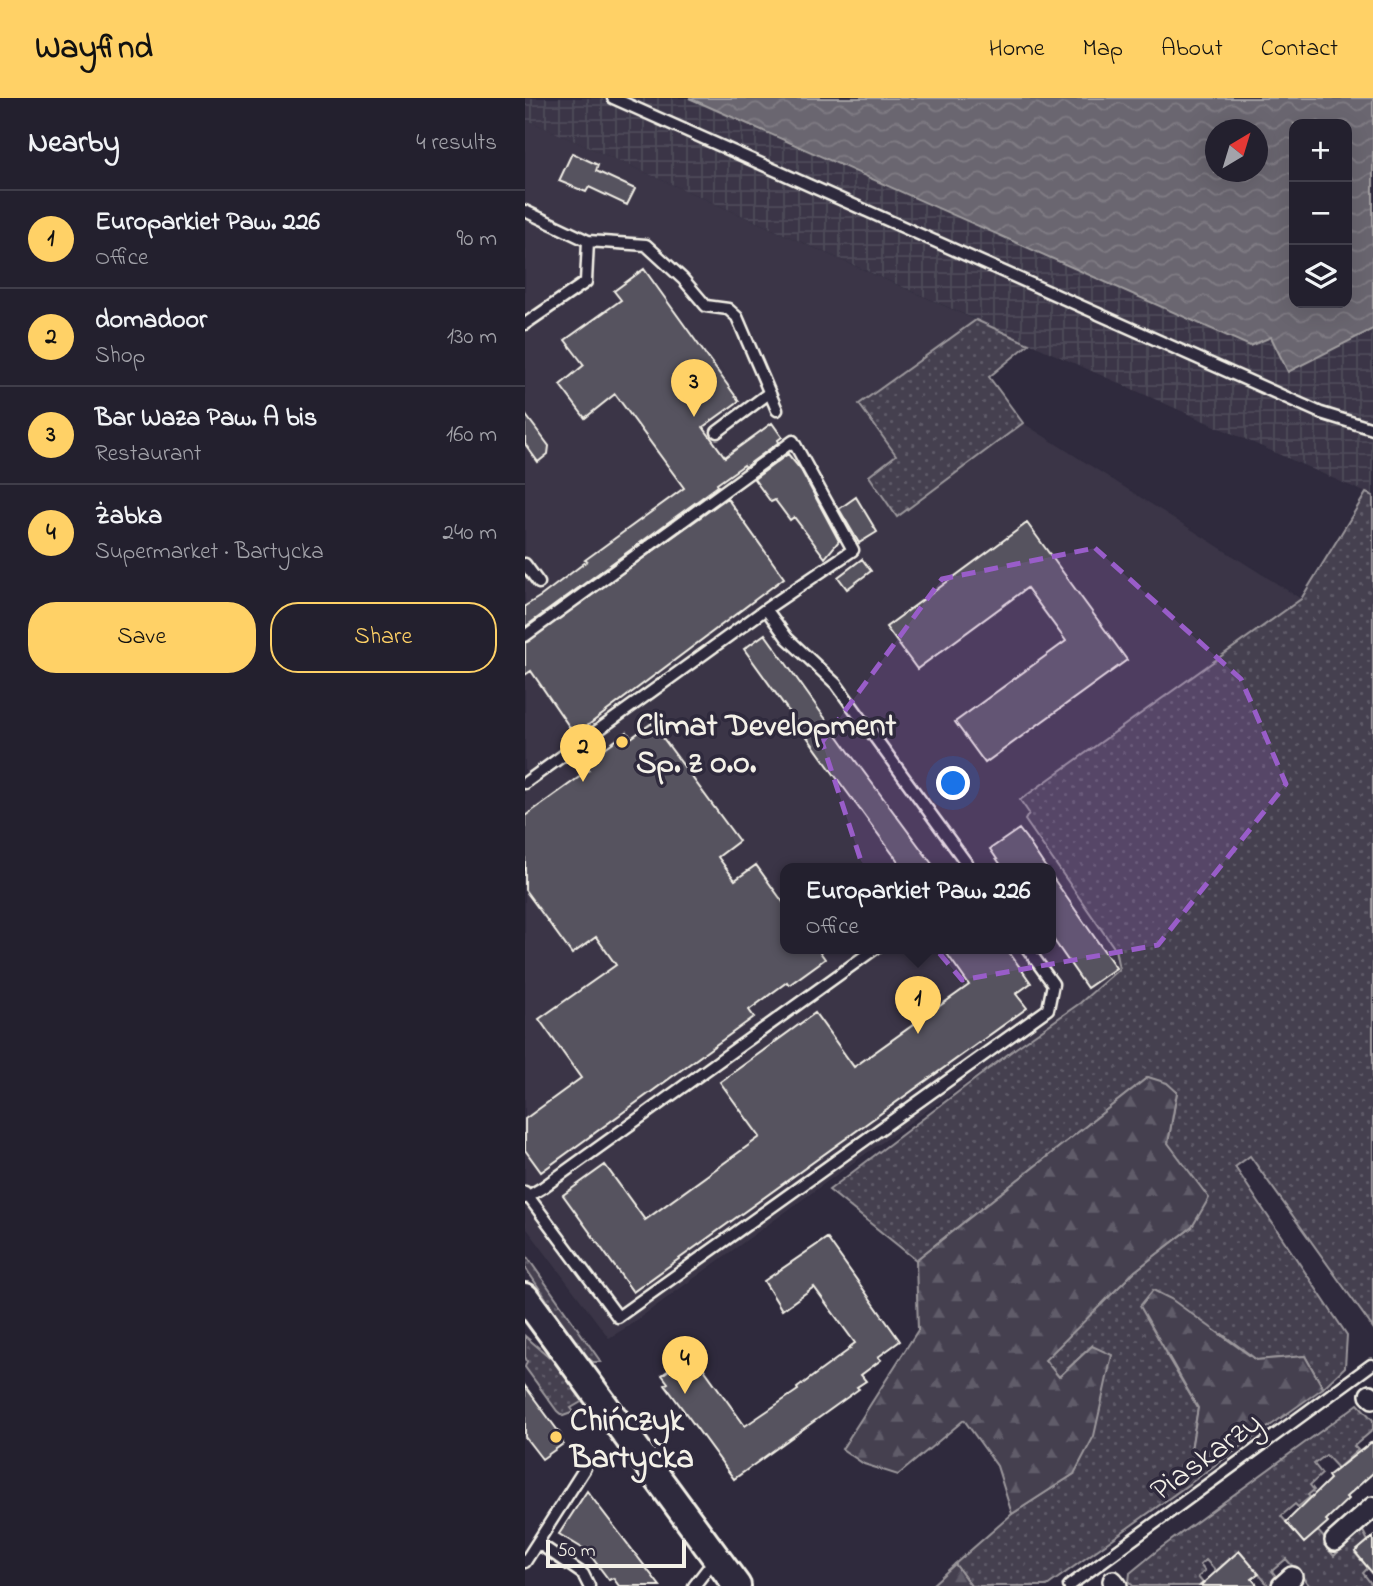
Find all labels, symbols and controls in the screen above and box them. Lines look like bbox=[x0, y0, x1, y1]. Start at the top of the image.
text: Wayfind bbox=[35, 25, 153, 73]
text: Home bbox=[989, 32, 1045, 67]
text: Map bbox=[1083, 32, 1123, 67]
text: About bbox=[1161, 32, 1223, 67]
text: Contact bbox=[1261, 32, 1338, 67]
north arrow bbox=[1205, 119, 1268, 182]
map controls bbox=[1289, 119, 1352, 308]
button: + bbox=[1289, 119, 1352, 182]
text: Nearby bbox=[28, 122, 120, 166]
text: 4 results bbox=[416, 127, 497, 160]
button: − bbox=[1289, 182, 1352, 245]
text: Europarkiet Paw. 226 bbox=[95, 204, 320, 242]
text: 1 bbox=[47, 223, 55, 256]
text: 90 m bbox=[457, 223, 497, 256]
text: Office bbox=[95, 242, 148, 275]
button: layers bbox=[1289, 245, 1352, 308]
text: domadoor bbox=[95, 302, 207, 340]
text: 2 bbox=[45, 321, 57, 354]
text: 130 m bbox=[447, 321, 497, 354]
text: Shop bbox=[95, 340, 145, 373]
pin: 3 bbox=[671, 359, 717, 417]
text: Bar Waza Paw. A bis bbox=[95, 400, 317, 438]
text: 3 bbox=[46, 419, 56, 452]
text: 160 m bbox=[446, 419, 497, 452]
text: Restaurant bbox=[95, 438, 202, 471]
text: Żabka bbox=[95, 498, 162, 536]
text: 4 bbox=[46, 517, 56, 550]
text: 240 m bbox=[443, 517, 497, 550]
text: Supermarket · Bartycka bbox=[95, 536, 324, 569]
button: Save bbox=[28, 602, 256, 673]
button: Share bbox=[270, 602, 497, 673]
place label: Climat Development Sp. z o.o. bbox=[636, 704, 896, 788]
pin: 2 bbox=[560, 724, 606, 782]
marker: Climat Development Sp. z o.o. bbox=[614, 734, 630, 750]
your location bbox=[936, 766, 970, 800]
popup bbox=[780, 863, 1056, 954]
text: Europarkiet Paw. 226 bbox=[805, 873, 1031, 911]
text: Office bbox=[805, 911, 859, 944]
pin: 1 bbox=[895, 976, 941, 1034]
pin: 4 bbox=[662, 1336, 708, 1394]
place label: Chińczyk Bartycka bbox=[568, 1399, 694, 1484]
street label: Piaskarzy bbox=[1141, 1401, 1273, 1515]
marker: Chińczyk Bartycka bbox=[548, 1429, 564, 1445]
scale bar bbox=[546, 1537, 686, 1569]
text: 50 m bbox=[557, 1538, 596, 1565]

